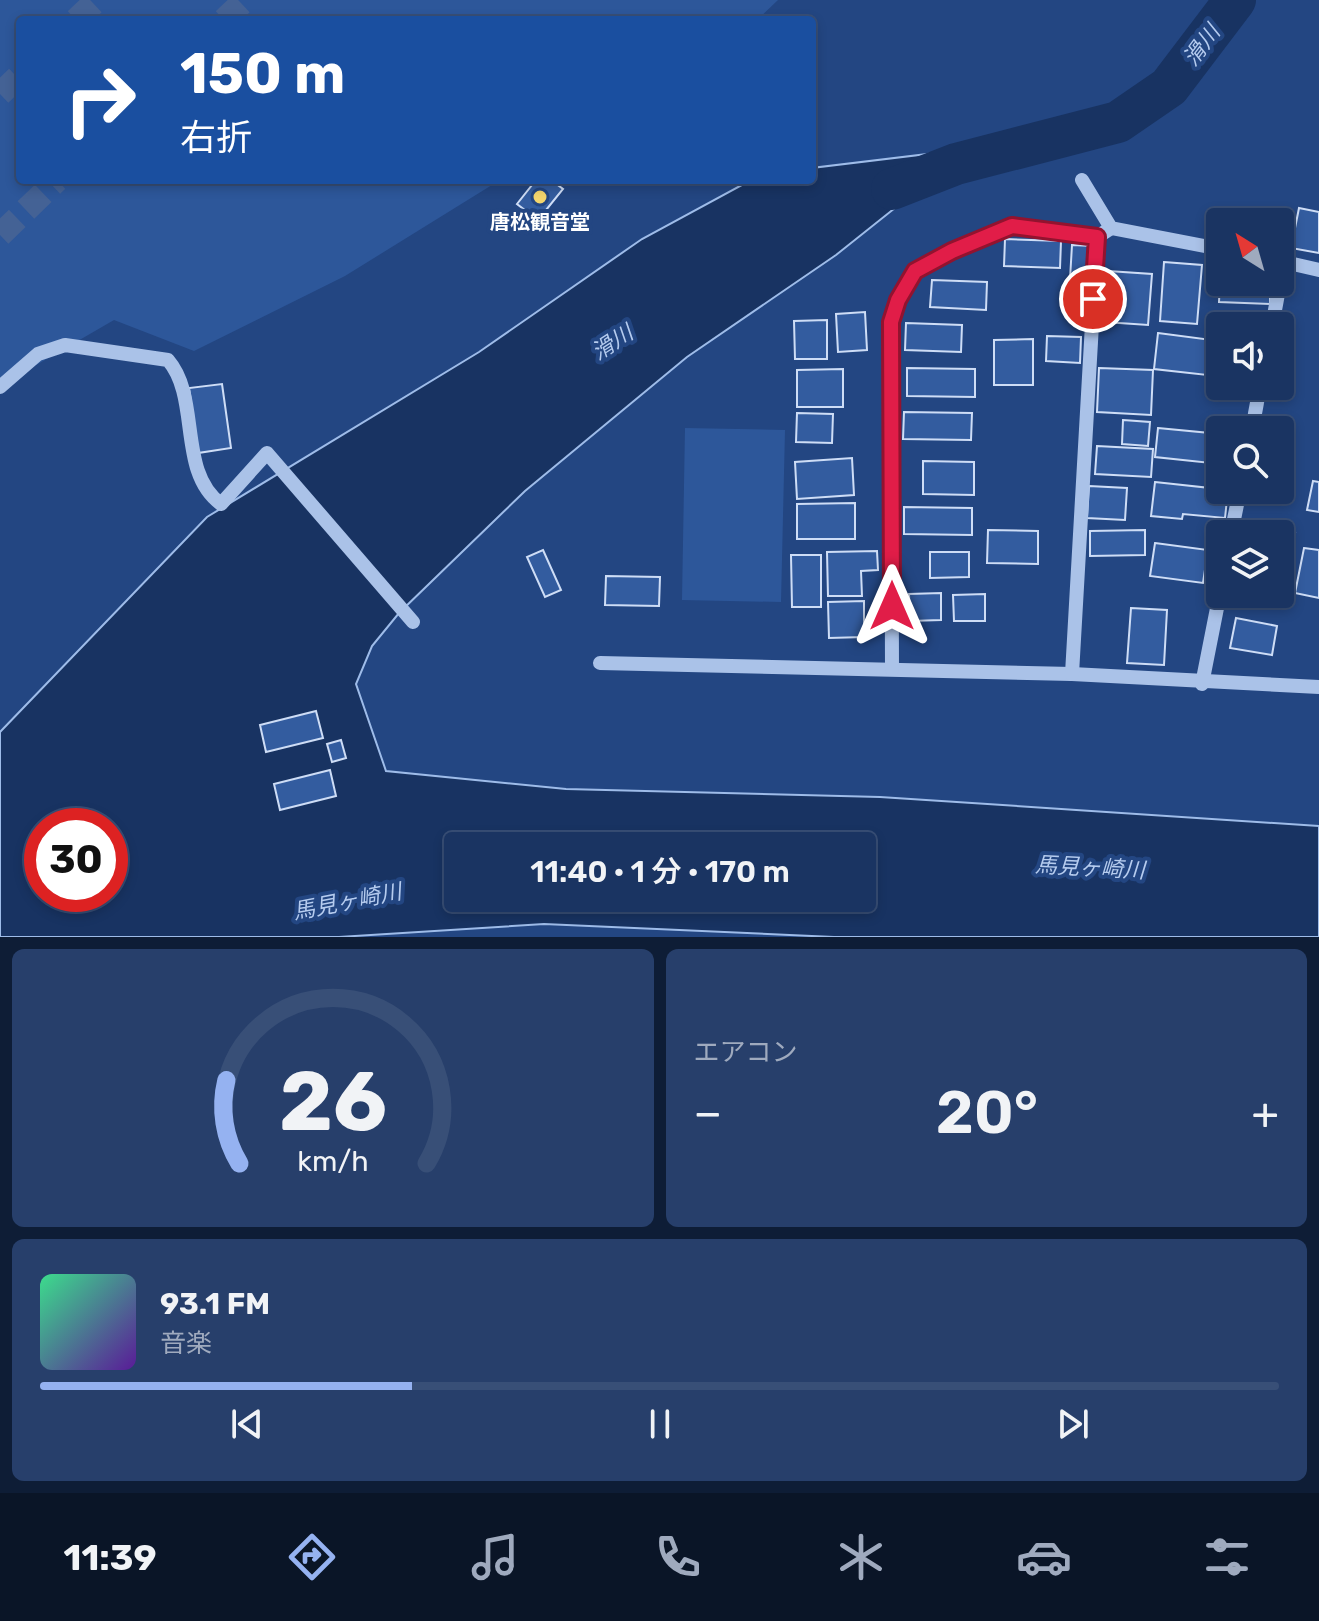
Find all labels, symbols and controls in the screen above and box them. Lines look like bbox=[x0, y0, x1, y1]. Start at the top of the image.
water label: 滑川 bbox=[1177, 18, 1227, 71]
text: 150 m bbox=[180, 41, 345, 107]
icon: right bbox=[48, 48, 152, 152]
text: 右折 bbox=[180, 116, 252, 159]
marker: 唐松観音堂 bbox=[531, 188, 549, 206]
north arrow bbox=[1206, 208, 1294, 296]
map controls bbox=[1206, 208, 1294, 608]
place label: 唐松観音堂 bbox=[490, 210, 590, 234]
pin bbox=[1059, 265, 1127, 333]
icon: arrive bbox=[1071, 277, 1115, 321]
button: sound bbox=[1206, 312, 1294, 400]
water label: 滑川 bbox=[586, 318, 640, 366]
button: search bbox=[1206, 416, 1294, 504]
button: layers bbox=[1206, 520, 1294, 608]
position arrow bbox=[850, 564, 934, 648]
speed limit sign: 30 bbox=[24, 808, 128, 912]
water label: 馬見ヶ崎川 bbox=[1034, 851, 1148, 884]
text: 11:40 · 1 分 · 170 m bbox=[530, 854, 790, 890]
water label: 馬見ヶ崎川 bbox=[291, 877, 406, 925]
text: エアコン bbox=[694, 1037, 798, 1068]
text: 26 bbox=[279, 1052, 387, 1151]
text: 20° bbox=[936, 1077, 1038, 1148]
text: − bbox=[694, 1087, 722, 1139]
text: + bbox=[1252, 1087, 1279, 1139]
text: km/h bbox=[297, 1144, 368, 1178]
text: 93.1 FM bbox=[160, 1286, 270, 1322]
text: 音楽 bbox=[160, 1328, 212, 1359]
icon: previous bbox=[225, 1402, 269, 1446]
icon: pause bbox=[638, 1402, 682, 1446]
icon: next bbox=[1051, 1402, 1095, 1446]
icon: directions bbox=[284, 1529, 340, 1585]
icon: music bbox=[467, 1529, 523, 1585]
icon: phone bbox=[650, 1529, 706, 1585]
icon: climate bbox=[833, 1529, 889, 1585]
icon: car bbox=[1016, 1529, 1072, 1585]
icon: filters bbox=[1199, 1529, 1255, 1585]
text: 11:39 bbox=[64, 1536, 157, 1579]

